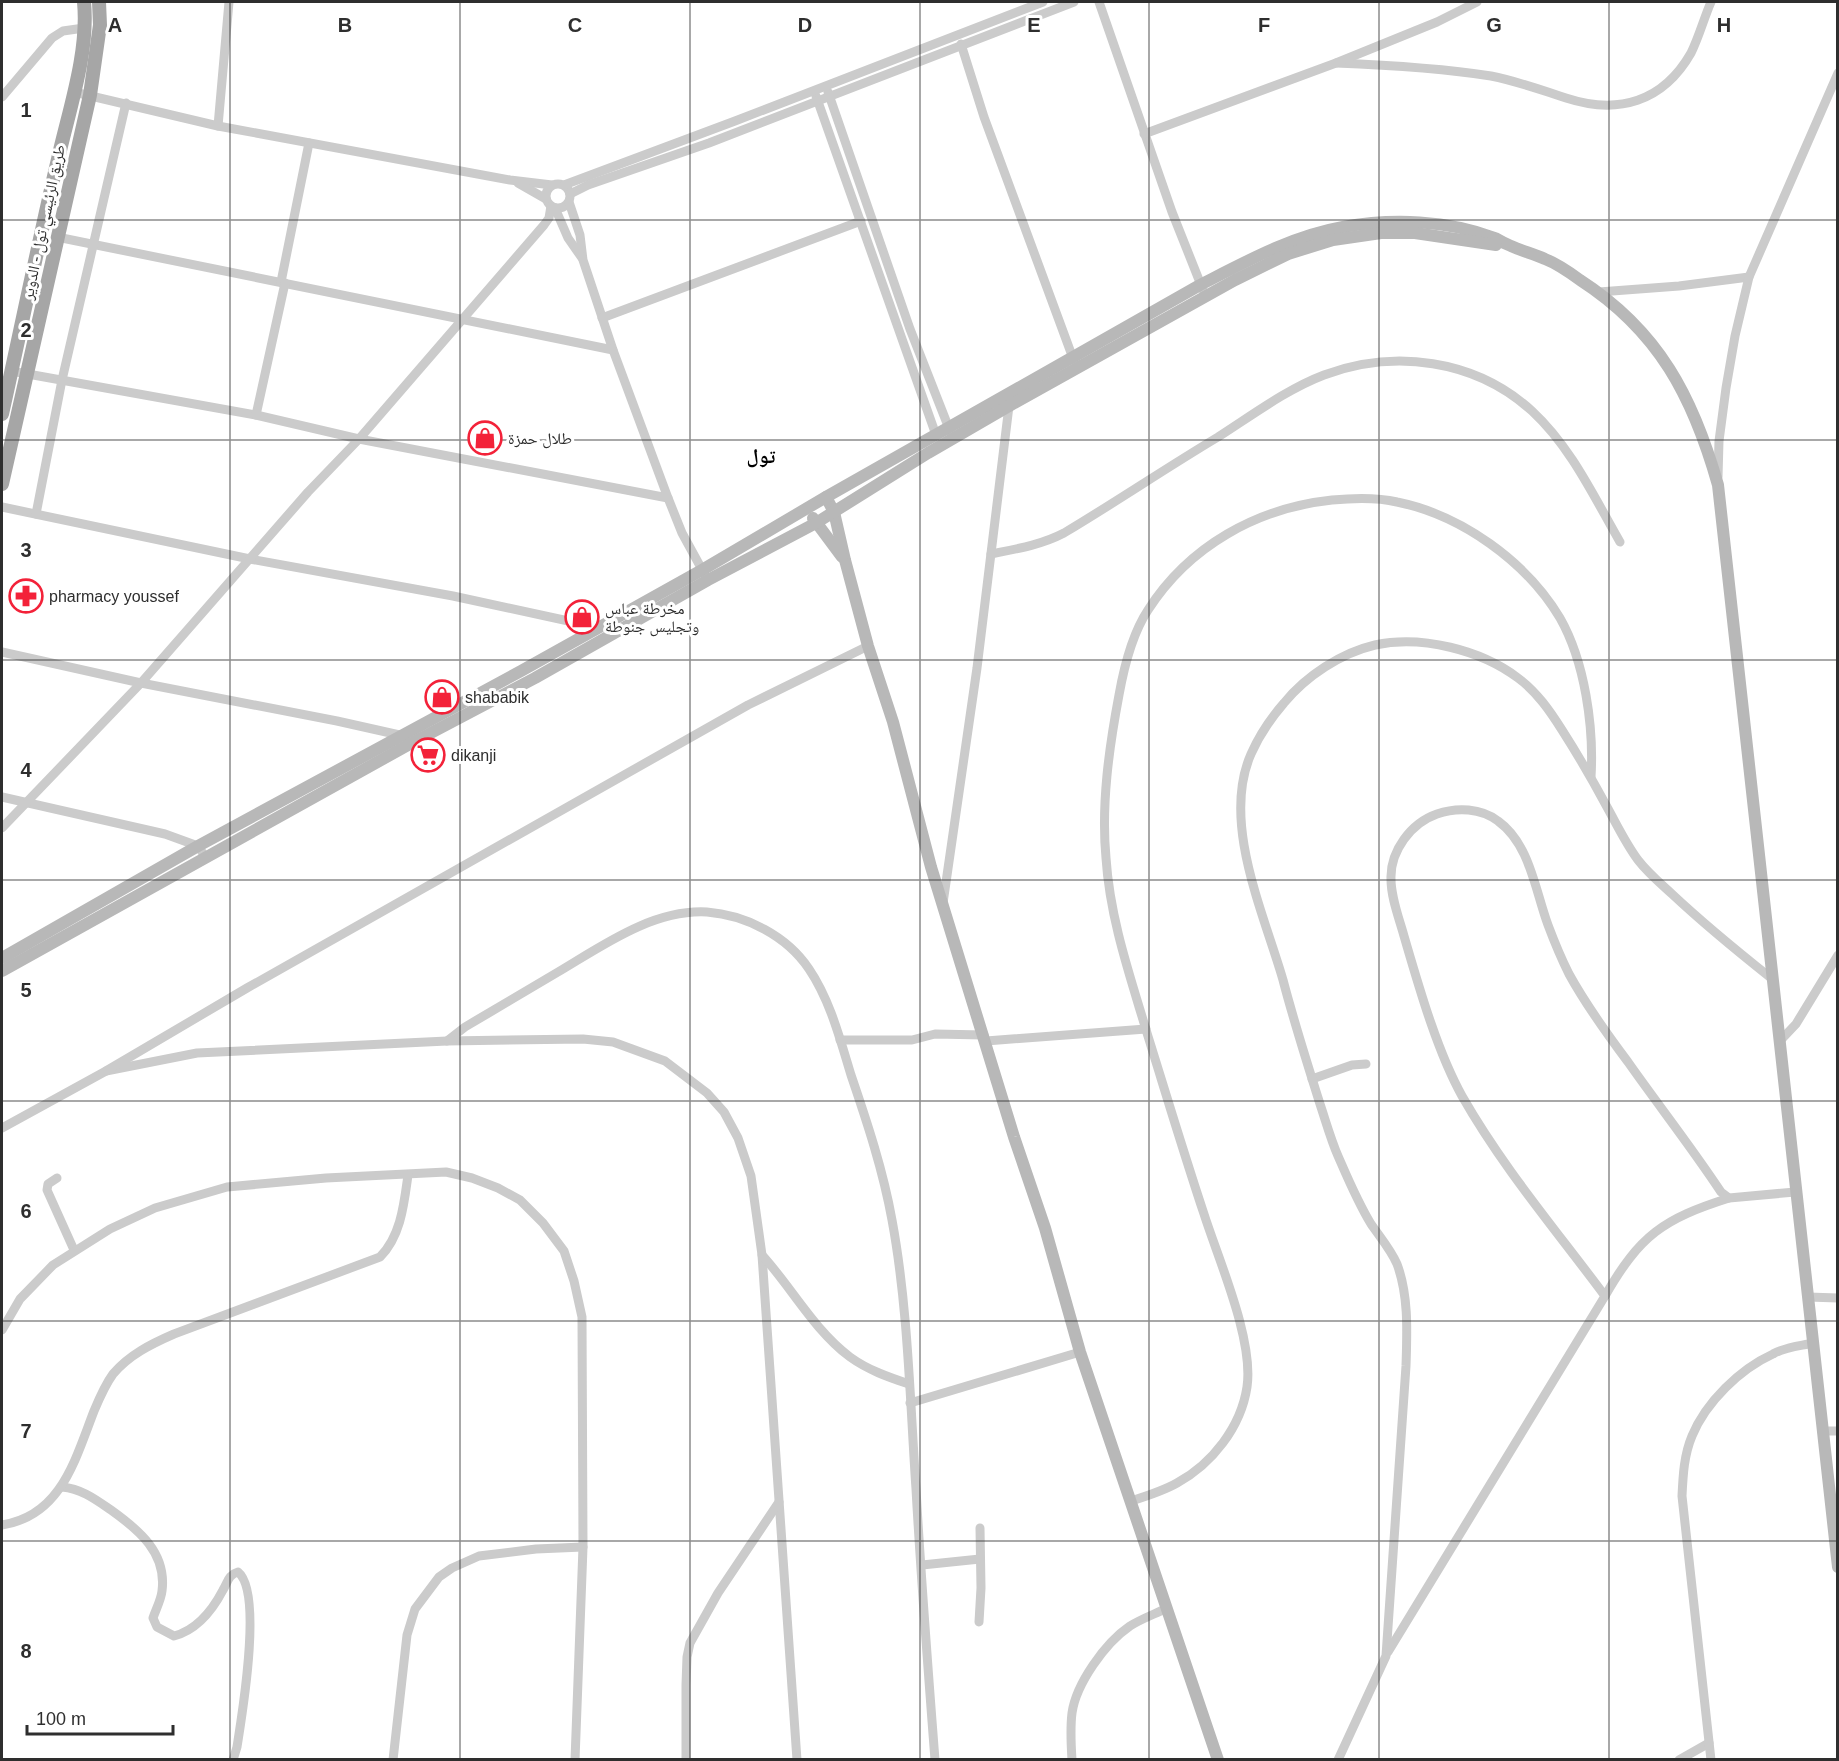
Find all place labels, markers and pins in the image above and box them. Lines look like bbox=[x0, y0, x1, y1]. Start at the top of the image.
shop icon: طلال حمزة bbox=[467, 420, 503, 456]
place label: طلال حمزة bbox=[508, 430, 572, 449]
pharmacy icon: pharmacy youssef bbox=[8, 578, 44, 614]
place label: pharmacy youssef bbox=[49, 588, 179, 605]
shop icon: مخرطة عباس وتجليس جنوطة bbox=[564, 599, 600, 635]
place label: مخرطة عباس وتجليس جنوطة bbox=[605, 600, 699, 637]
shop icon: shababik bbox=[424, 679, 460, 715]
place label: shababik bbox=[465, 689, 530, 706]
supermarket icon: dikanji bbox=[410, 737, 446, 773]
place label: dikanji bbox=[451, 747, 496, 764]

